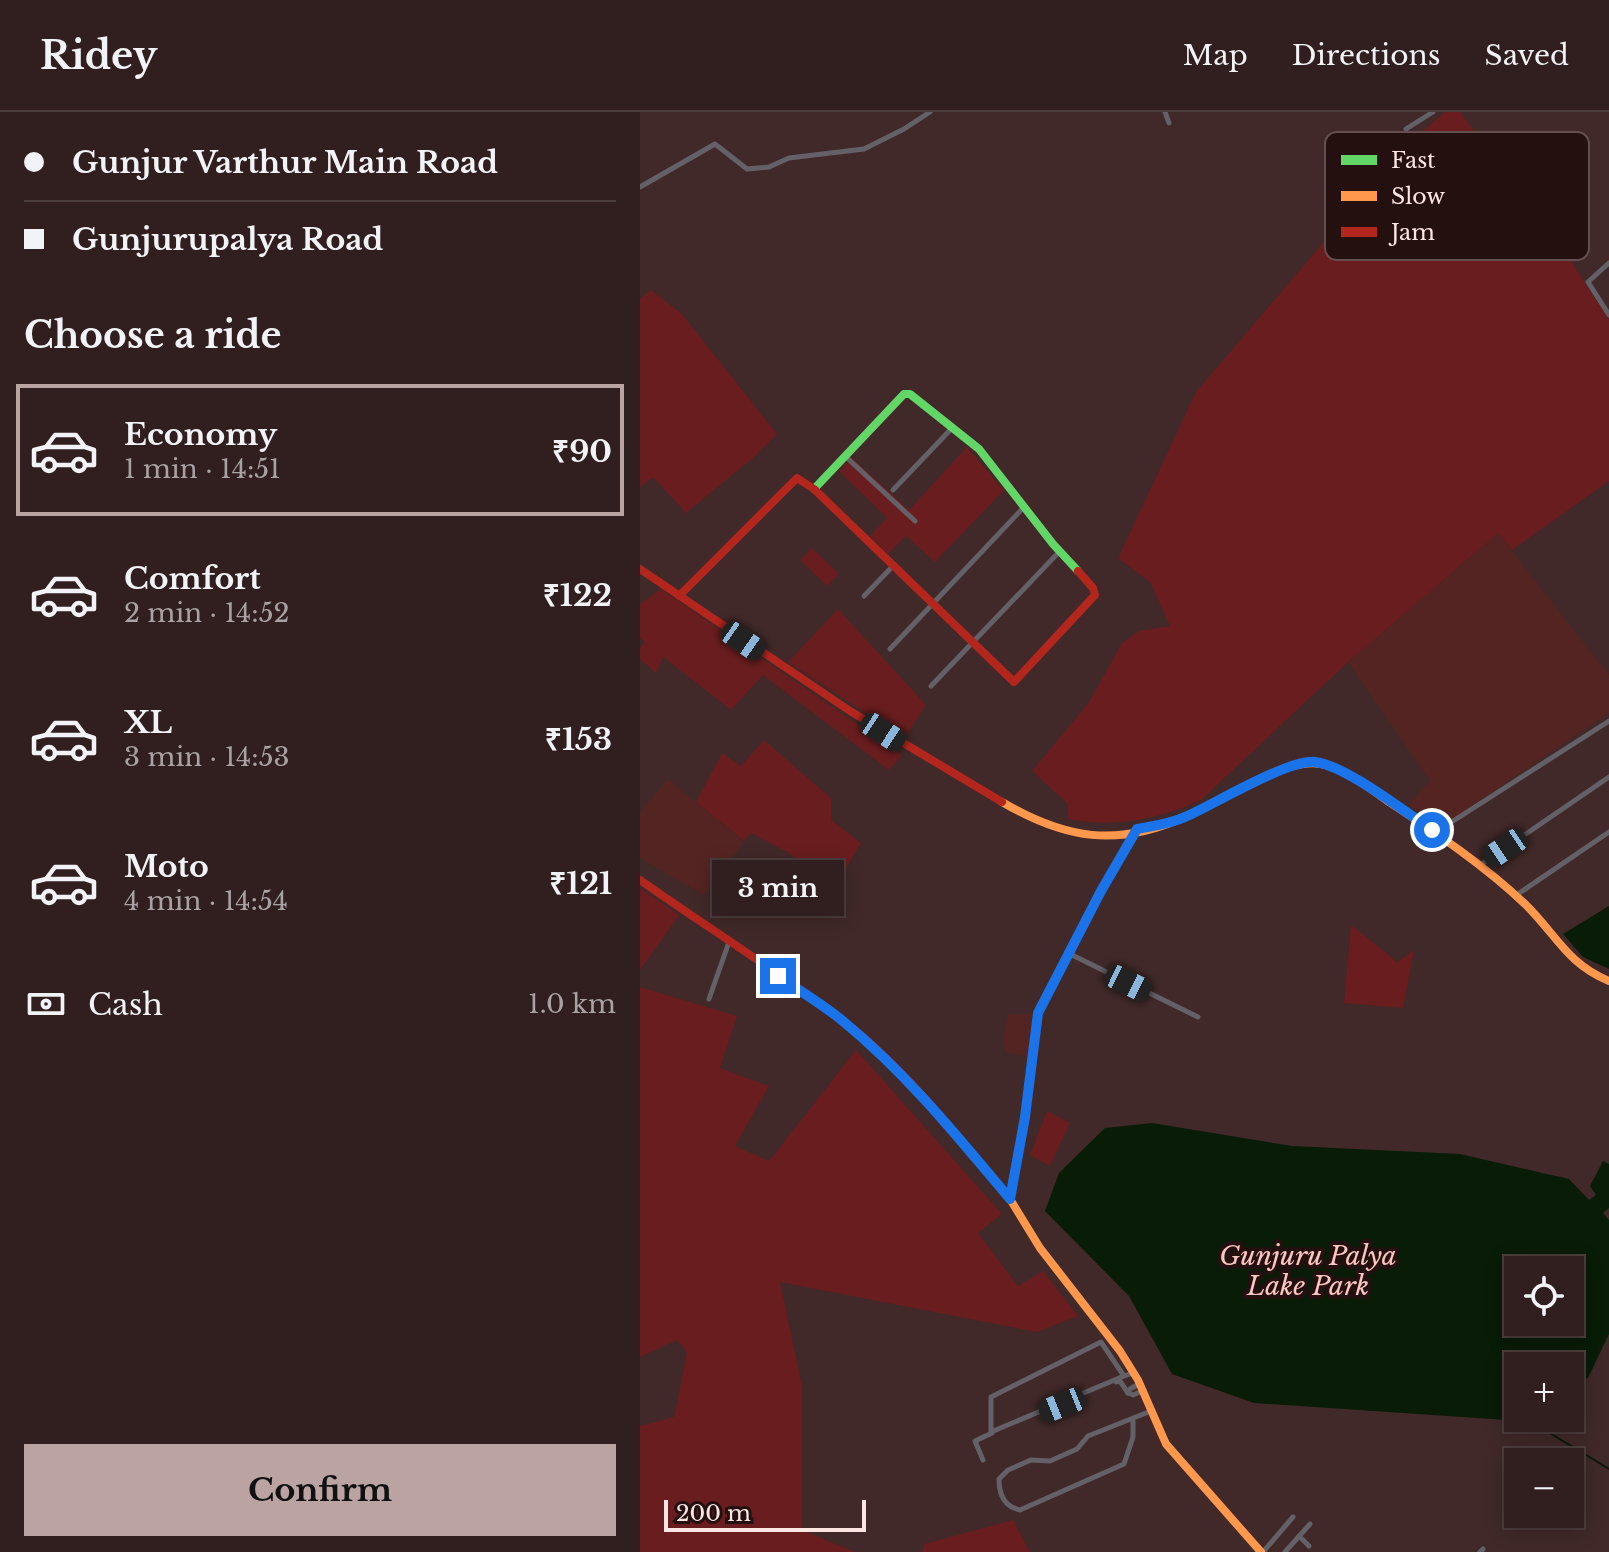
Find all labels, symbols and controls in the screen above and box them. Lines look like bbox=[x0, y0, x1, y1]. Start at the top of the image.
text: Ridey bbox=[40, 32, 157, 79]
text: Map bbox=[1183, 38, 1248, 73]
text: Directions bbox=[1292, 38, 1441, 73]
text: Saved bbox=[1485, 38, 1569, 73]
legend bbox=[1325, 132, 1589, 260]
text: Gunjur Varthur Main Road bbox=[72, 144, 498, 181]
text: Fast bbox=[1391, 147, 1436, 174]
text: Slow bbox=[1391, 183, 1445, 210]
text: Jam bbox=[1388, 219, 1435, 246]
text: Gunjurupalya Road bbox=[72, 221, 383, 258]
text: Choose a ride bbox=[24, 313, 281, 358]
icon: car bbox=[28, 414, 100, 486]
text: Economy bbox=[124, 416, 277, 453]
text: ₹90 bbox=[552, 433, 612, 470]
text: 1 min · 14:51 bbox=[124, 453, 281, 485]
icon: car bbox=[28, 558, 100, 630]
text: Comfort bbox=[124, 560, 261, 597]
text: ₹122 bbox=[543, 577, 612, 614]
text: 2 min · 14:52 bbox=[124, 597, 290, 629]
car bbox=[716, 617, 770, 665]
icon: car bbox=[28, 702, 100, 774]
text: XL bbox=[124, 704, 172, 741]
car bbox=[856, 709, 910, 755]
text: ₹153 bbox=[545, 721, 612, 758]
text: 3 min · 14:53 bbox=[124, 741, 290, 773]
route start bbox=[1414, 812, 1450, 848]
car bbox=[1478, 825, 1532, 871]
icon: car bbox=[28, 846, 100, 918]
text: Moto bbox=[124, 848, 209, 885]
callout: 3 min bbox=[712, 860, 844, 916]
text: ₹121 bbox=[549, 865, 612, 902]
text: 3 min bbox=[738, 872, 818, 904]
text: 4 min · 14:54 bbox=[124, 885, 288, 917]
route end bbox=[760, 958, 796, 994]
car bbox=[1101, 962, 1155, 1004]
icon: cash bbox=[24, 982, 68, 1026]
text: Cash bbox=[88, 986, 163, 1023]
text: 1.0 km bbox=[528, 988, 616, 1020]
park label: Gunjuru Palya Lake Park bbox=[1219, 1240, 1397, 1302]
map controls bbox=[1504, 1256, 1584, 1528]
button: locate bbox=[1504, 1256, 1584, 1336]
button: + bbox=[1504, 1352, 1584, 1432]
car bbox=[1035, 1385, 1089, 1425]
button: Confirm bbox=[24, 1444, 616, 1536]
button: − bbox=[1504, 1448, 1584, 1528]
scale bar bbox=[664, 1496, 866, 1532]
text: 200 m bbox=[676, 1500, 751, 1527]

